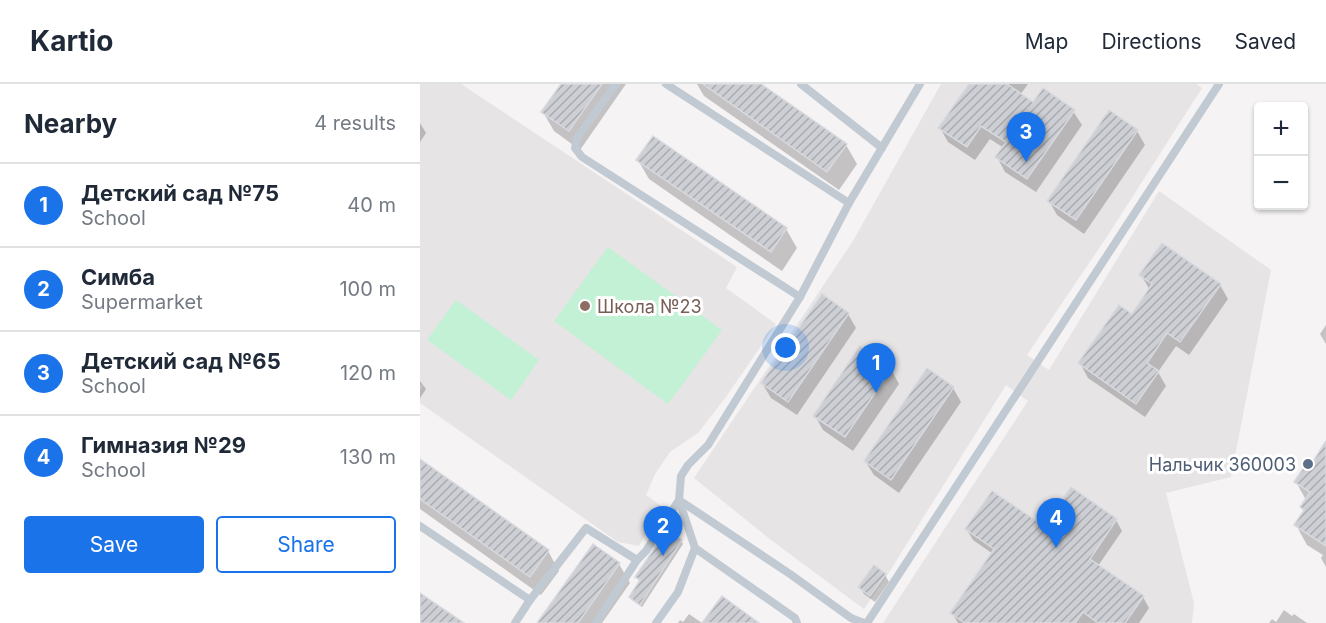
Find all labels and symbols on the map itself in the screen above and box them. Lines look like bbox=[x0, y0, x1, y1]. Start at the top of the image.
pin: 3 bbox=[1006, 112, 1046, 162]
place label: Школа №23 bbox=[597, 296, 702, 317]
marker: Школа №23 bbox=[578, 299, 592, 313]
your location bbox=[771, 333, 800, 362]
pin: 1 bbox=[856, 344, 896, 393]
place label: Нальчик 360003 bbox=[1149, 454, 1296, 475]
marker: Нальчик 360003 bbox=[1301, 457, 1315, 471]
pin: 4 bbox=[1036, 498, 1076, 548]
pin: 2 bbox=[644, 506, 682, 556]

